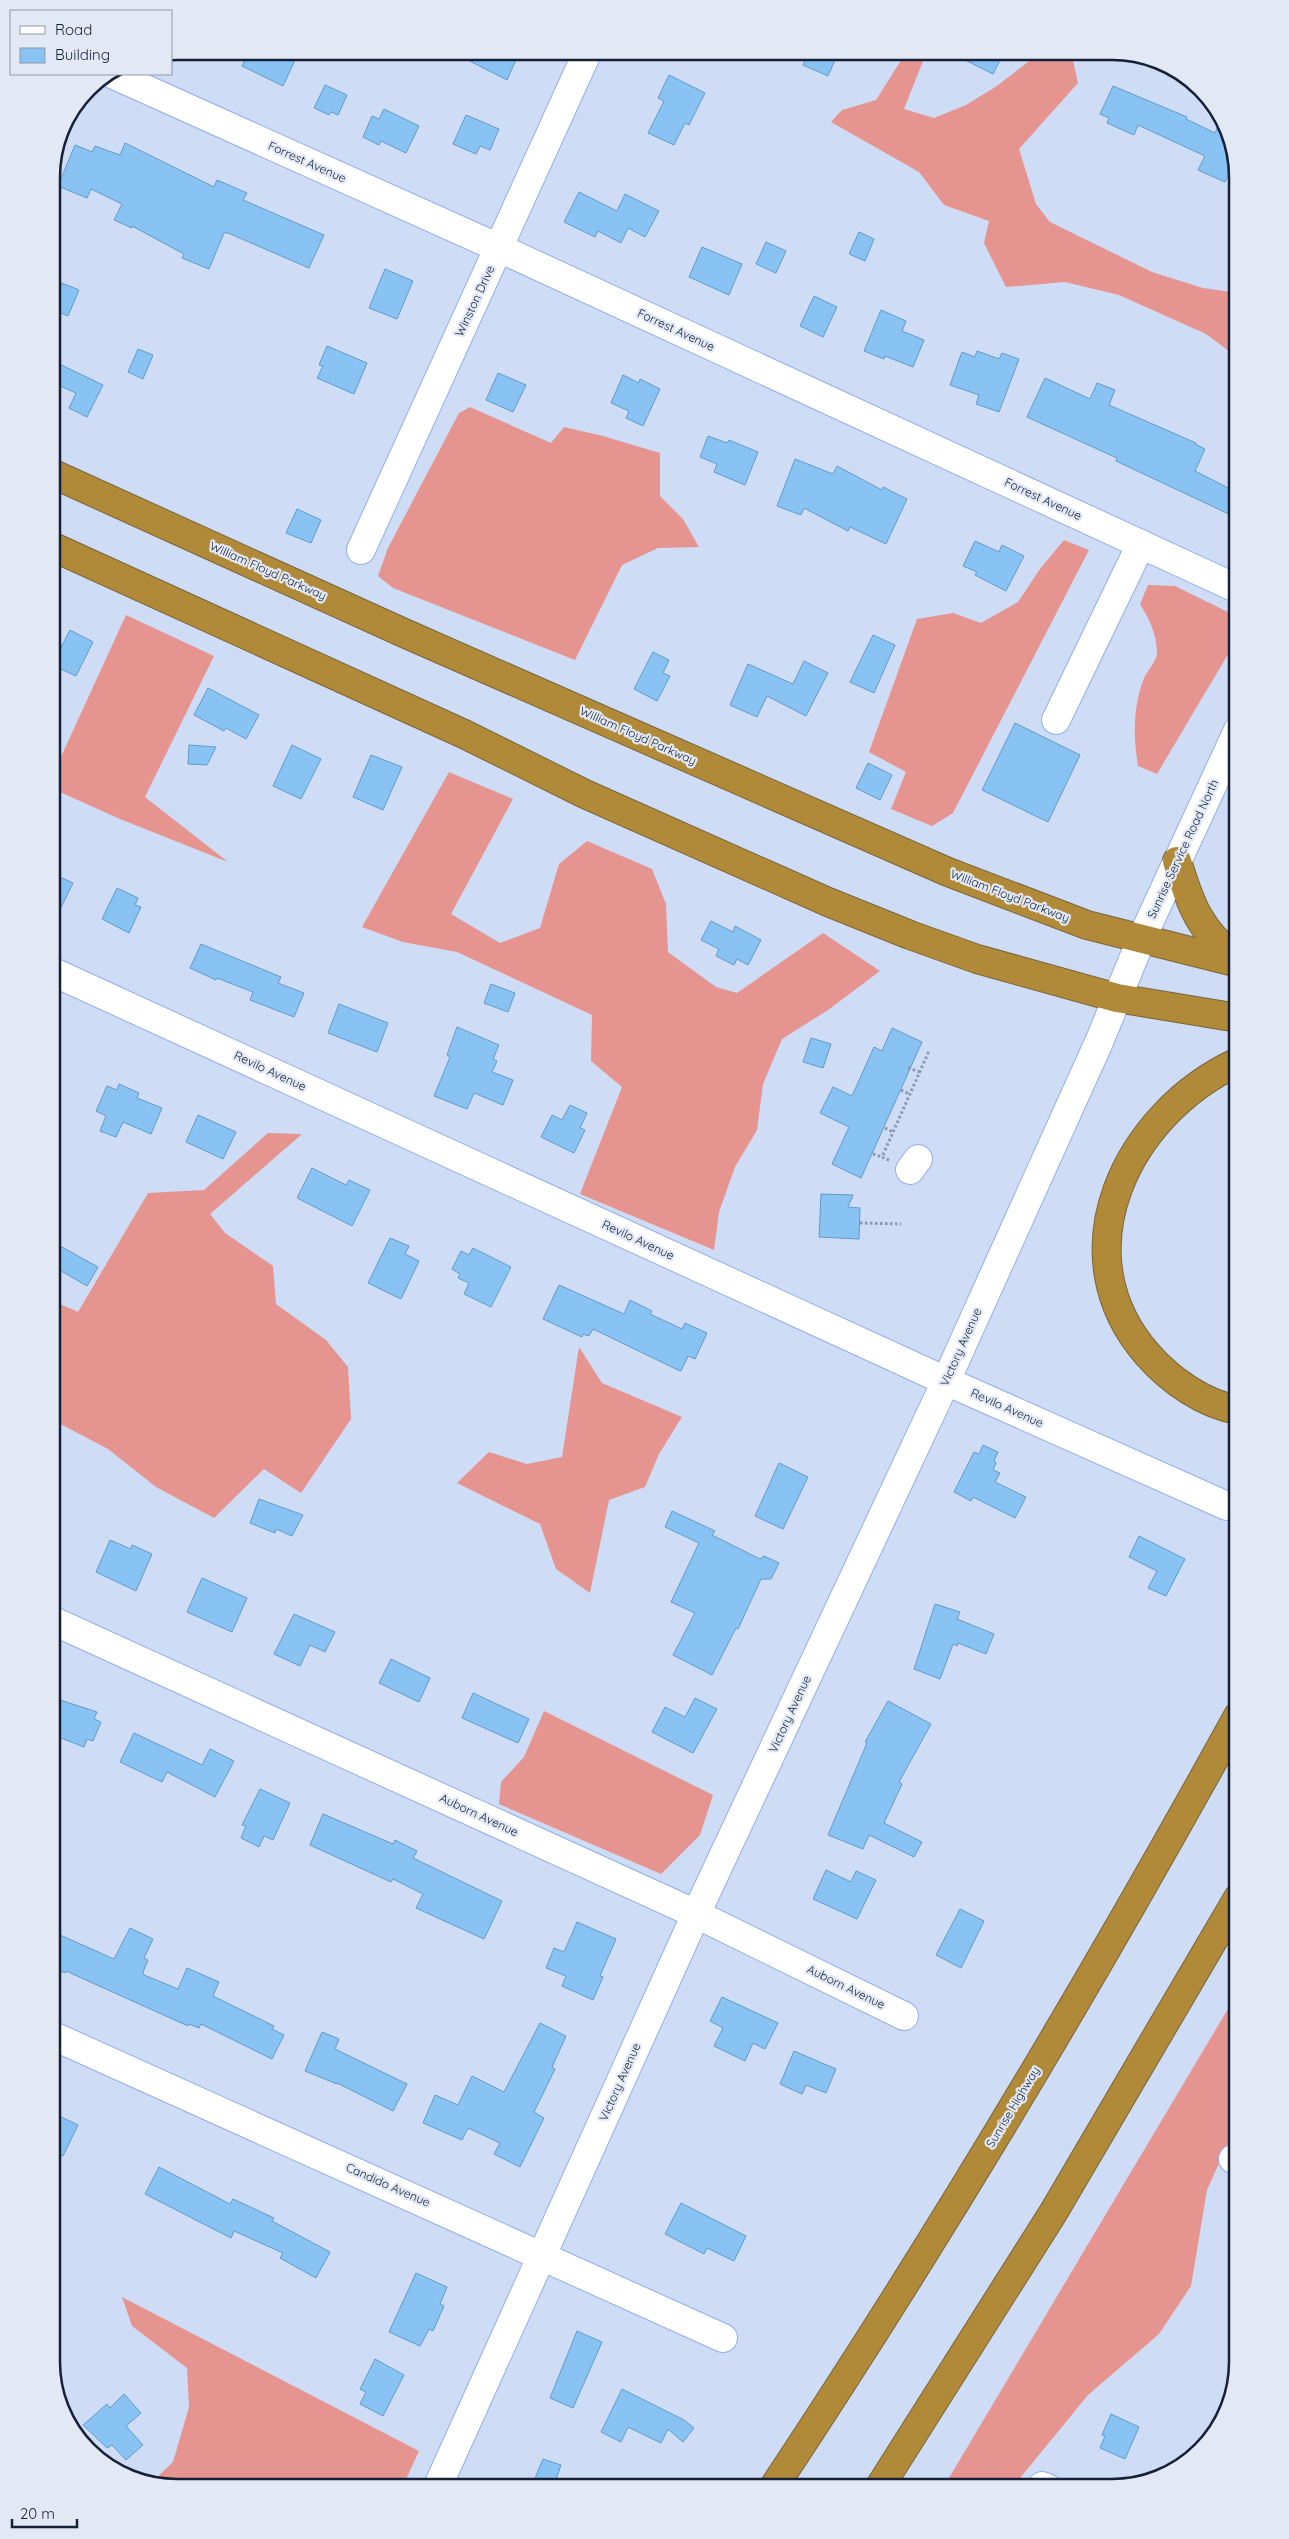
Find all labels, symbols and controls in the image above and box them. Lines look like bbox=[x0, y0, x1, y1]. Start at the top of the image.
legend bbox=[10, 10, 172, 75]
text: Road bbox=[55, 20, 92, 39]
text: Building bbox=[55, 45, 110, 64]
street label: Forrest Avenue bbox=[266, 138, 349, 185]
street label: Winston Drive bbox=[451, 262, 498, 339]
street label: Forrest Avenue bbox=[635, 305, 717, 354]
street label: Forrest Avenue bbox=[1002, 474, 1084, 523]
street label: William Floyd Parkway bbox=[207, 538, 329, 603]
street label: William Floyd Parkway bbox=[577, 703, 699, 768]
street label: Sunrise Service Road North bbox=[1144, 777, 1221, 921]
street label: William Floyd Parkway bbox=[949, 866, 1072, 925]
street label: Revilo Avenue bbox=[232, 1047, 309, 1094]
street label: Revilo Avenue bbox=[600, 1216, 677, 1263]
street label: Victory Avenue bbox=[937, 1305, 985, 1388]
street label: Revilo Avenue bbox=[969, 1385, 1046, 1430]
street label: Victory Avenue bbox=[765, 1672, 814, 1755]
street label: Auborn Avenue bbox=[438, 1790, 521, 1839]
street label: Auborn Avenue bbox=[805, 1961, 888, 2012]
street label: Victory Avenue bbox=[596, 2040, 644, 2123]
street label: Sunrise Highway bbox=[982, 2063, 1043, 2150]
street label: Candido Avenue bbox=[344, 2159, 433, 2210]
scale bar bbox=[12, 2496, 78, 2528]
text: 20 m bbox=[20, 2504, 55, 2523]

